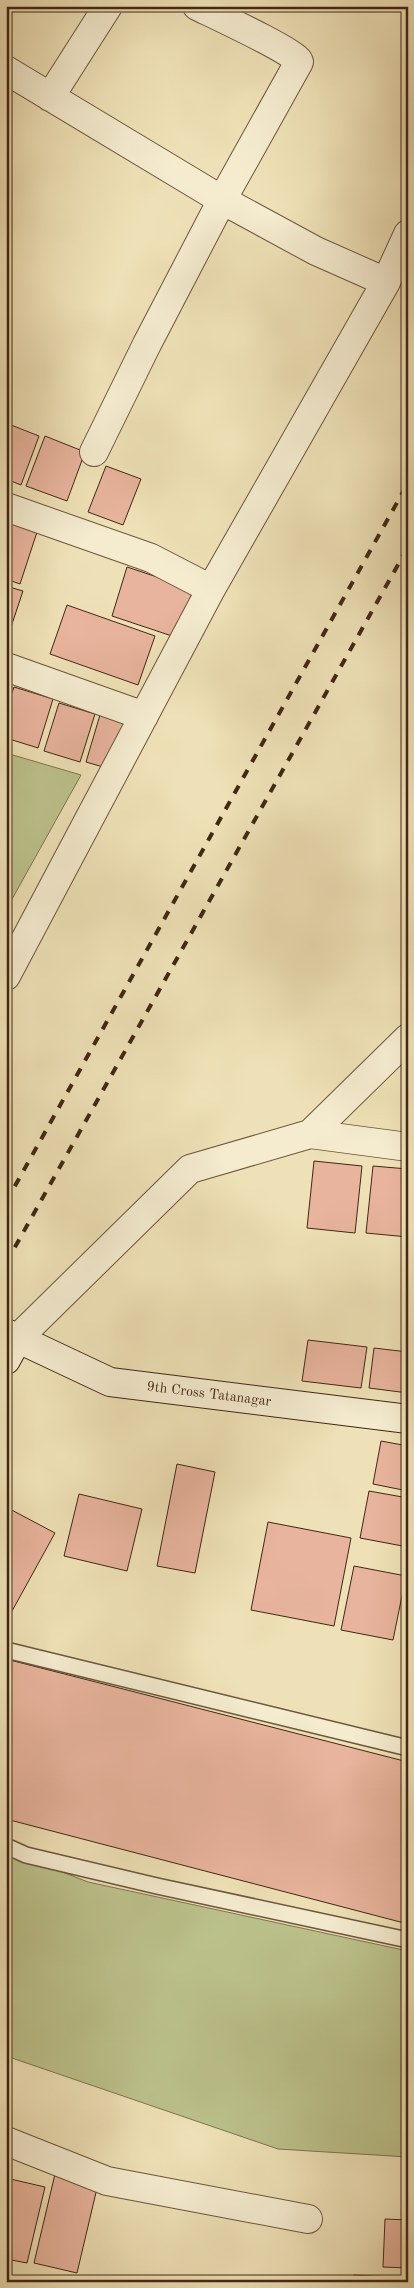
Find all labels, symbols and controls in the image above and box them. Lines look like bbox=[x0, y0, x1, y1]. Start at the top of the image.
street label: 9th Cross Tatanagar bbox=[146, 1379, 272, 1409]

